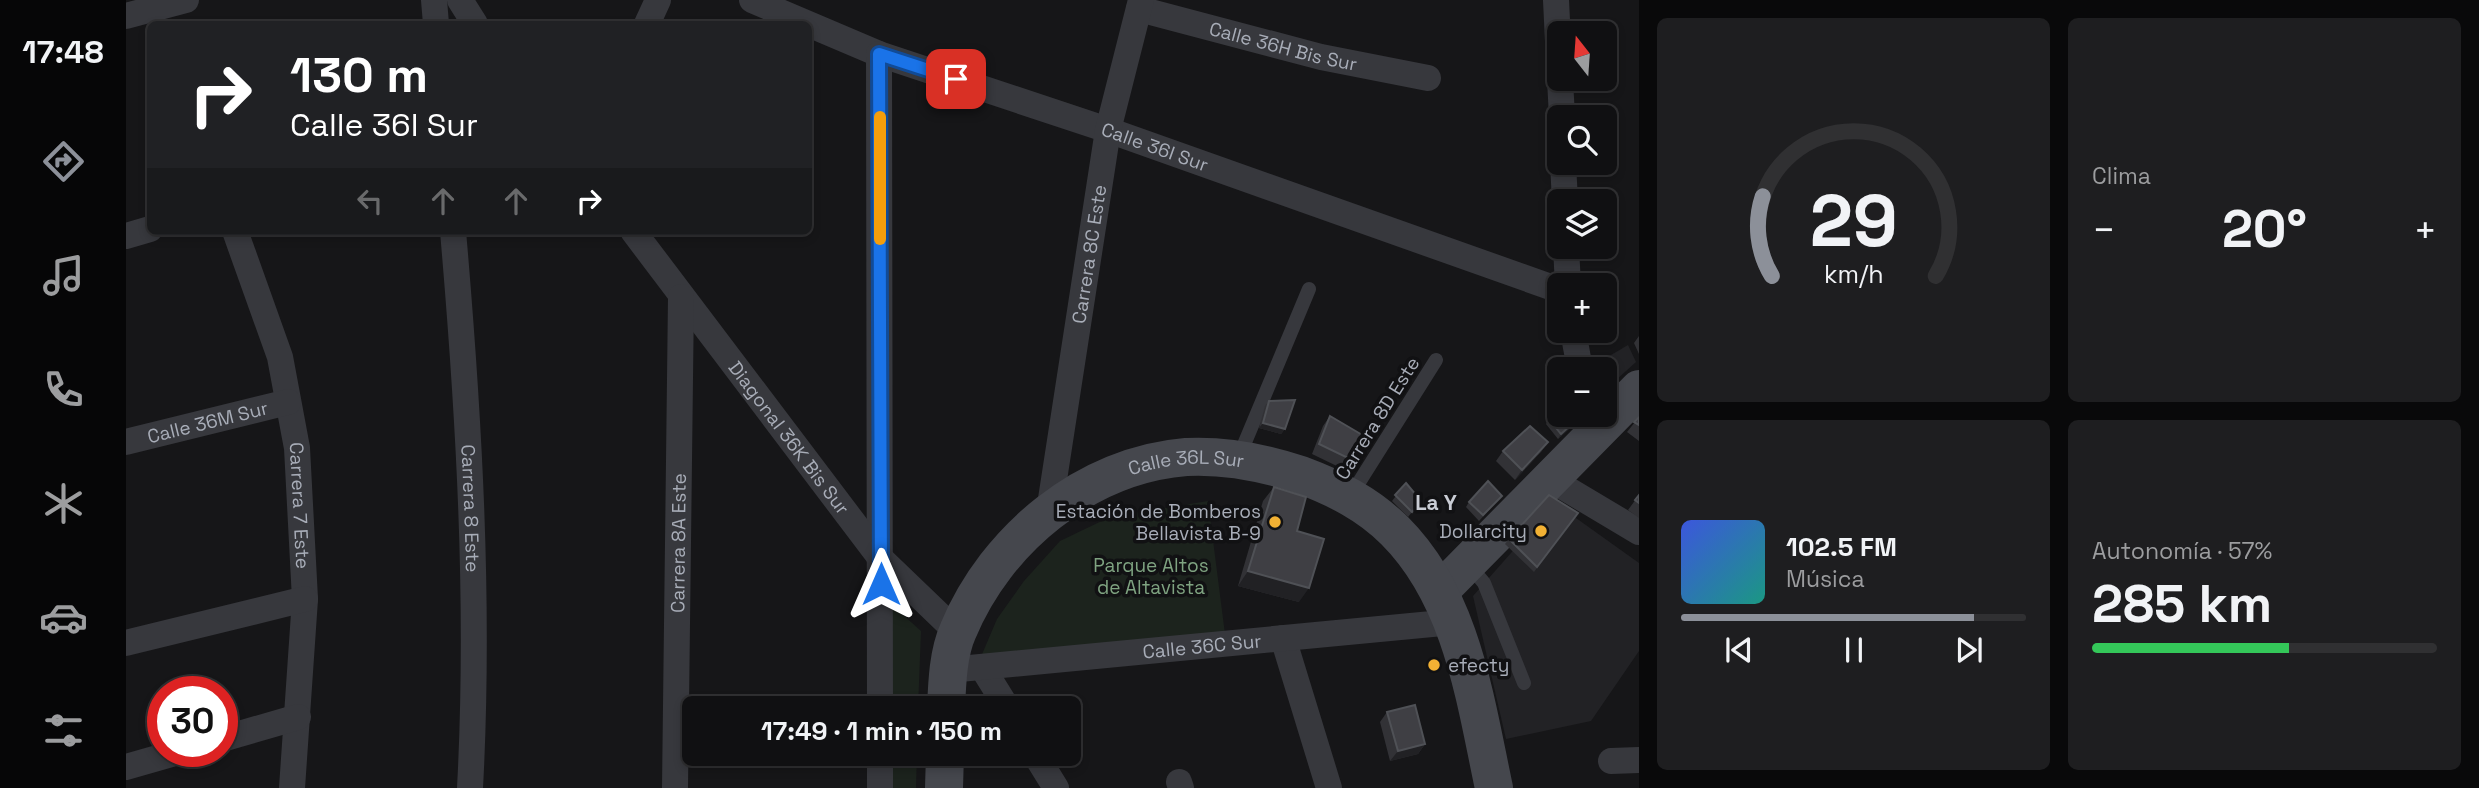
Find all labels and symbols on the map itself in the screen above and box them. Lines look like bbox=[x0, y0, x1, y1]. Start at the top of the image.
street label: Calle 36H Bis Sur bbox=[1206, 16, 1359, 77]
north arrow bbox=[1547, 21, 1617, 91]
pin bbox=[926, 49, 986, 109]
street label: Calle 36I Sur bbox=[1098, 117, 1212, 178]
street label: Carrera 8C Este bbox=[1066, 183, 1112, 325]
street label: Carrera 8D Este bbox=[1330, 352, 1425, 484]
street label: Diagonal 36K Bis Sur bbox=[723, 356, 855, 520]
street label: Calle 36M Sur bbox=[145, 395, 271, 449]
street label: Carrera 7 Este bbox=[284, 442, 315, 570]
street label: Carrera 8 Este bbox=[455, 444, 485, 573]
street label: Calle 36L Sur bbox=[1125, 445, 1246, 481]
street label: Carrera 8A Este bbox=[665, 473, 692, 613]
district label: La Y bbox=[1415, 489, 1457, 516]
place label: Estación de Bomberos Bellavista B-9 bbox=[1056, 499, 1261, 546]
marker: Estación de Bomberos Bellavista B-9 bbox=[1267, 514, 1283, 530]
place label: Dollarcity bbox=[1439, 519, 1527, 544]
marker: Dollarcity bbox=[1533, 523, 1549, 539]
position arrow bbox=[844, 547, 918, 621]
park label: Parque Altos de Altavista bbox=[1093, 553, 1209, 600]
street label: Calle 36C Sur bbox=[1141, 628, 1262, 665]
place label: efecty bbox=[1448, 653, 1509, 678]
marker: efecty bbox=[1426, 657, 1442, 673]
speed limit sign: 30 bbox=[147, 676, 238, 767]

